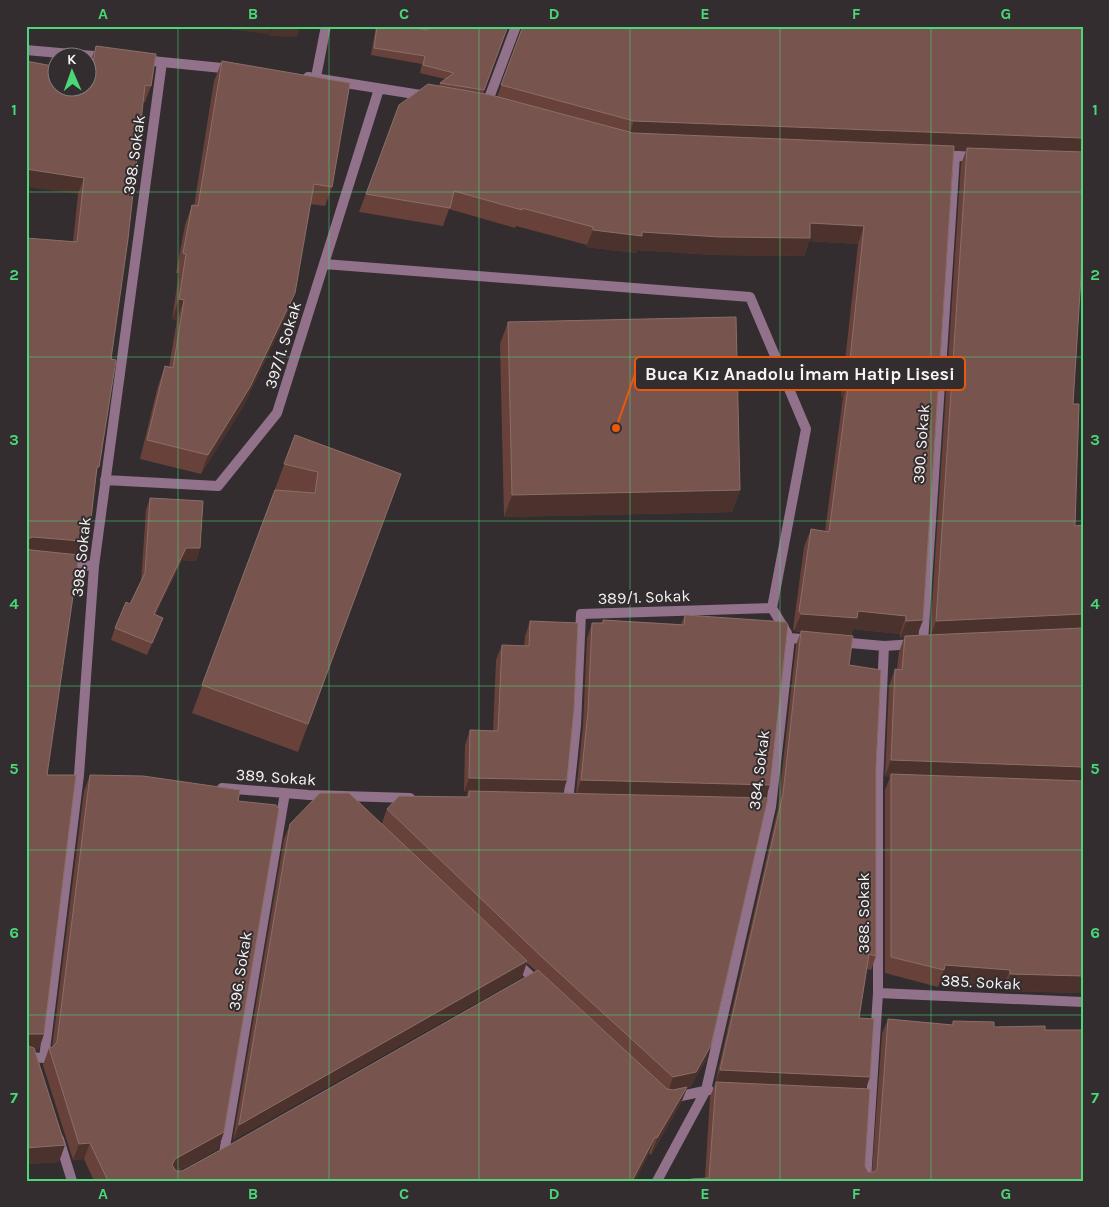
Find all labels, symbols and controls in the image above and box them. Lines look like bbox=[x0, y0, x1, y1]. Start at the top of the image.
text: A bbox=[98, 4, 108, 23]
text: B bbox=[248, 4, 258, 23]
text: C bbox=[399, 4, 409, 23]
text: D bbox=[549, 4, 560, 23]
text: E bbox=[700, 4, 710, 23]
text: F bbox=[852, 4, 861, 23]
text: G bbox=[1001, 4, 1011, 23]
north arrow bbox=[48, 48, 98, 98]
text: K bbox=[67, 51, 77, 68]
text: 1 bbox=[11, 100, 17, 119]
text: 1 bbox=[1092, 100, 1098, 119]
street label: 398. Sokak bbox=[119, 114, 149, 196]
text: 2 bbox=[9, 265, 19, 284]
text: 2 bbox=[1090, 265, 1100, 284]
street label: 397/1. Sokak bbox=[261, 299, 305, 391]
callout: Buca Kız Anadolu İmam Hatip Lisesi bbox=[635, 357, 965, 390]
text: Buca Kız Anadolu İmam Hatip Lisesi bbox=[645, 363, 955, 385]
street label: 390. Sokak bbox=[909, 403, 933, 485]
text: 3 bbox=[9, 430, 19, 449]
text: 3 bbox=[1090, 430, 1100, 449]
street label: 398. Sokak bbox=[67, 516, 95, 598]
street label: 389/1. Sokak bbox=[597, 586, 691, 608]
text: 4 bbox=[9, 594, 19, 613]
text: 4 bbox=[1090, 594, 1100, 613]
street label: 384. Sokak bbox=[745, 729, 773, 811]
text: 5 bbox=[9, 759, 19, 778]
text: 5 bbox=[1090, 759, 1100, 778]
street label: 389. Sokak bbox=[235, 765, 317, 789]
street label: 388. Sokak bbox=[854, 872, 873, 954]
text: 6 bbox=[9, 923, 19, 942]
text: 6 bbox=[1090, 923, 1100, 942]
street label: 396. Sokak bbox=[224, 930, 256, 1012]
street label: 385. Sokak bbox=[940, 970, 1022, 994]
text: 7 bbox=[10, 1088, 18, 1107]
text: 7 bbox=[1091, 1088, 1099, 1107]
text: A bbox=[98, 1184, 108, 1203]
text: B bbox=[248, 1184, 258, 1203]
text: C bbox=[399, 1184, 409, 1203]
text: D bbox=[549, 1184, 560, 1203]
text: E bbox=[700, 1184, 710, 1203]
text: F bbox=[852, 1184, 861, 1203]
text: G bbox=[1001, 1184, 1011, 1203]

